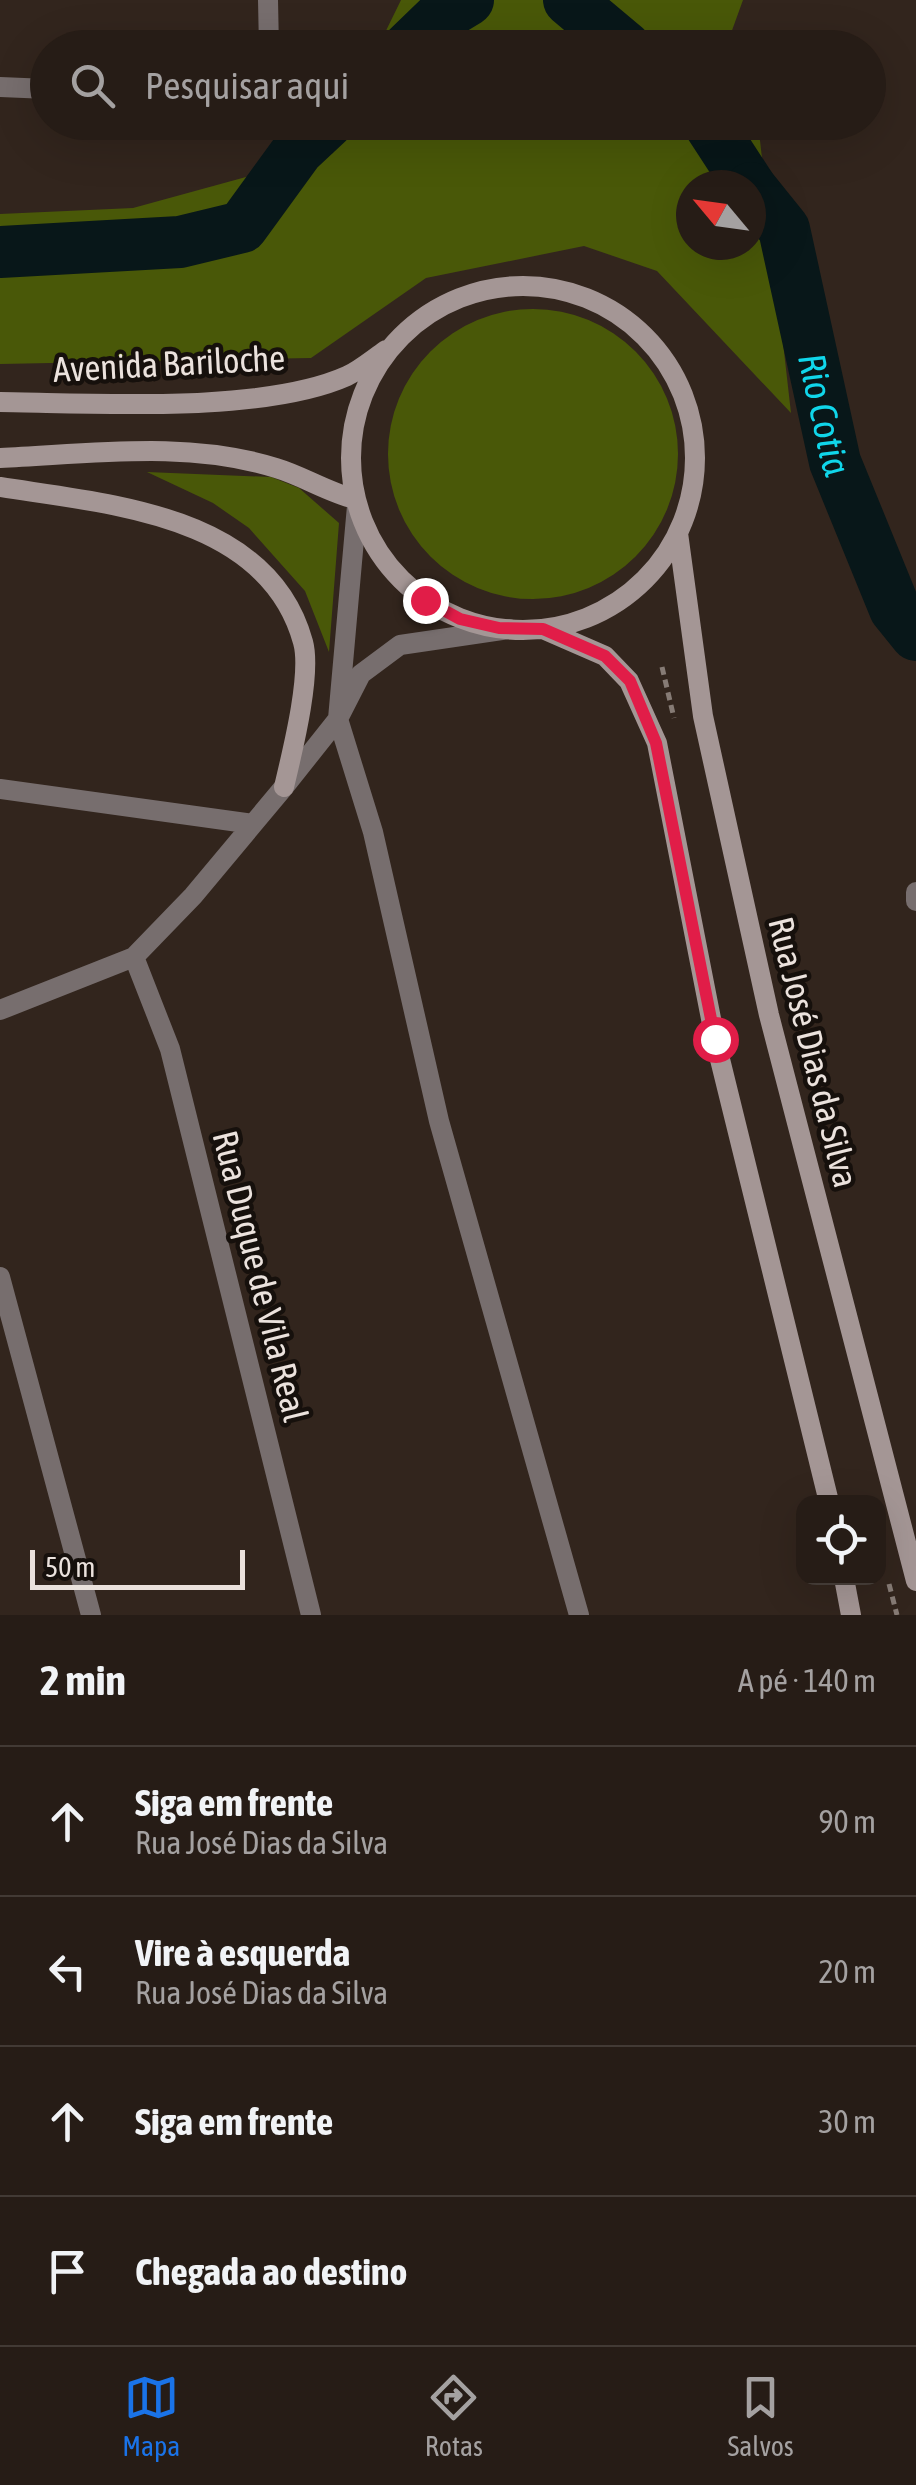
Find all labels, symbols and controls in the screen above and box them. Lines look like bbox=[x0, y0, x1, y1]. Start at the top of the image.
search box bbox=[30, 30, 886, 140]
icon: search bbox=[65, 58, 120, 113]
text: Pesquisar aqui bbox=[145, 64, 349, 107]
north arrow bbox=[676, 170, 766, 260]
street label: Avenida Bariloche bbox=[52, 337, 286, 389]
water label: Rio Cotia bbox=[790, 349, 860, 482]
route end bbox=[403, 578, 449, 624]
street label: Rua José Dias da Silva bbox=[761, 913, 867, 1191]
route start bbox=[693, 1017, 739, 1063]
street label: Rua Duque de Vila Real bbox=[206, 1127, 316, 1425]
map controls bbox=[796, 1495, 886, 1585]
button: locate bbox=[796, 1495, 886, 1585]
scale bar bbox=[30, 1545, 245, 1590]
text: 50 m bbox=[45, 1551, 95, 1583]
text: 2 min bbox=[40, 1656, 126, 1704]
text: A pé · 140 m bbox=[738, 1662, 876, 1699]
text: Siga em frente bbox=[135, 1781, 333, 1824]
icon: ahead bbox=[40, 1794, 95, 1849]
text: 90 m bbox=[818, 1803, 876, 1840]
text: Rua José Dias da Silva bbox=[135, 1824, 388, 1861]
text: Vire à esquerda bbox=[135, 1931, 350, 1974]
icon: left bbox=[40, 1944, 95, 1999]
text: 20 m bbox=[818, 1953, 876, 1990]
text: Rua José Dias da Silva bbox=[135, 1974, 388, 2011]
icon: ahead bbox=[40, 2094, 95, 2149]
text: Siga em frente bbox=[135, 2100, 333, 2143]
text: 30 m bbox=[818, 2103, 876, 2140]
icon: arrive bbox=[40, 2244, 95, 2299]
text: Chegada ao destino bbox=[135, 2250, 407, 2293]
tab: Mapa bbox=[122, 2370, 180, 2462]
tab: Rotas bbox=[425, 2370, 483, 2462]
tab: Salvos bbox=[728, 2370, 794, 2462]

